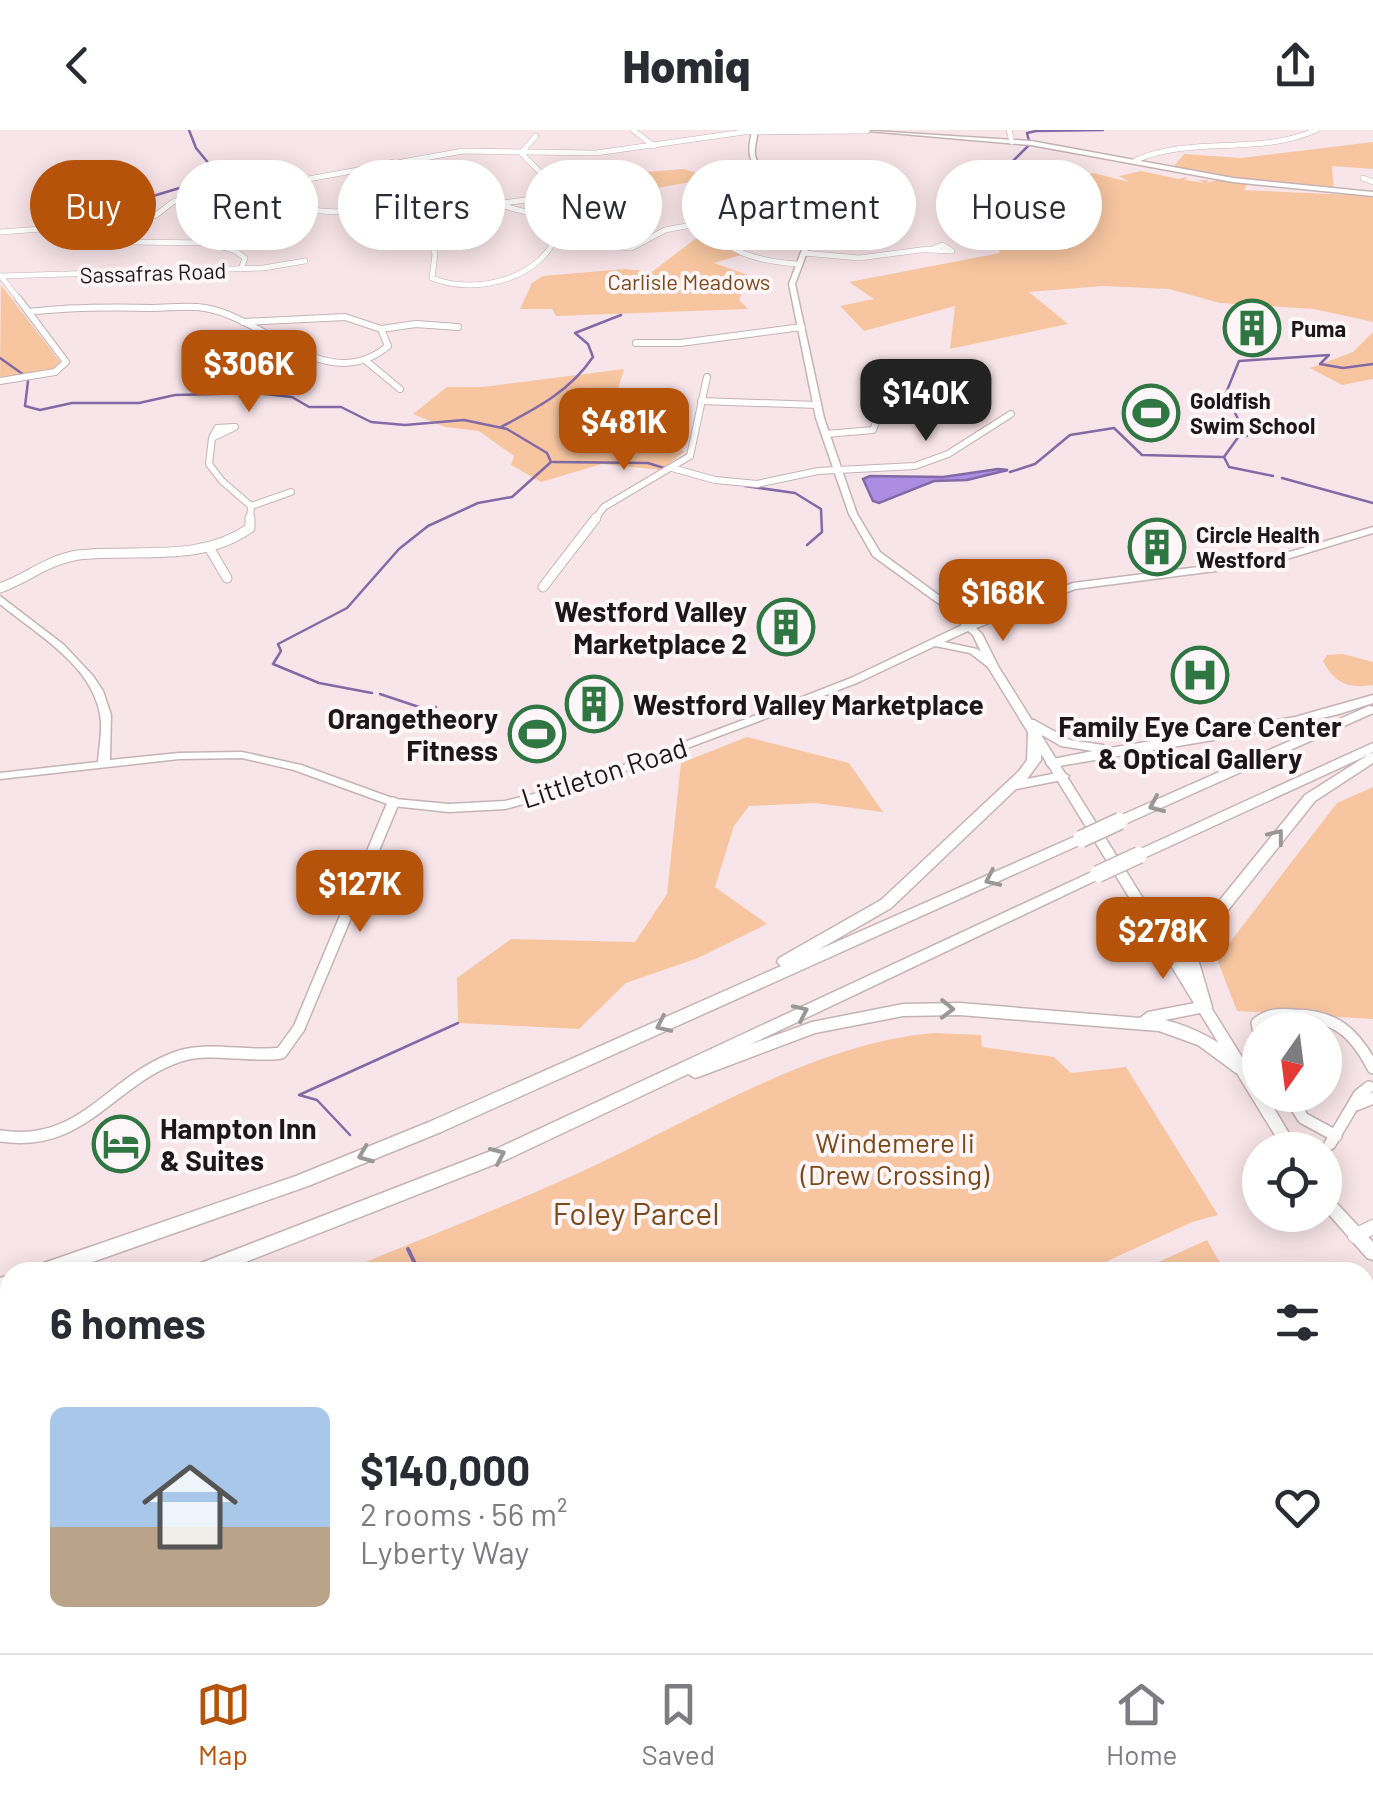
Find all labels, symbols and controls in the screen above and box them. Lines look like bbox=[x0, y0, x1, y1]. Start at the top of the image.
icon: back bbox=[50, 38, 105, 93]
text: Homiq bbox=[622, 38, 751, 92]
icon: share bbox=[1268, 38, 1323, 93]
chip: Buy bbox=[30, 160, 156, 250]
chip: Rent bbox=[176, 160, 318, 250]
chip: Filters bbox=[338, 160, 505, 250]
chip: New bbox=[525, 160, 662, 250]
chip: Apartment bbox=[682, 160, 916, 250]
chip: House bbox=[936, 160, 1102, 250]
street label: Sassafras Road bbox=[79, 256, 227, 288]
park label: Carlisle Meadows bbox=[608, 268, 770, 294]
building icon: Puma bbox=[1222, 298, 1282, 358]
place label: Puma bbox=[1291, 315, 1346, 341]
pin: $306K bbox=[179, 330, 319, 415]
text: $306K bbox=[203, 343, 295, 381]
pin: $140K bbox=[856, 359, 996, 444]
text: $140K bbox=[882, 372, 970, 410]
sports icon: Goldfish Swim School bbox=[1121, 383, 1181, 443]
place label: Goldfish Swim School bbox=[1190, 387, 1315, 438]
pin: $481K bbox=[554, 388, 694, 473]
text: $481K bbox=[581, 401, 667, 439]
building icon: Circle Health Westford bbox=[1127, 517, 1187, 577]
place label: Circle Health Westford bbox=[1196, 521, 1320, 572]
pin: $168K bbox=[933, 559, 1073, 644]
text: $168K bbox=[961, 572, 1045, 610]
place label: Westford Valley Marketplace 2 bbox=[554, 594, 747, 660]
building icon: Westford Valley Marketplace 2 bbox=[756, 597, 816, 657]
hospital icon: Family Eye Care Center & Optical Gallery bbox=[1170, 645, 1230, 705]
building icon: Westford Valley Marketplace bbox=[564, 674, 624, 734]
place label: Westford Valley Marketplace bbox=[633, 687, 984, 721]
place label: Orangetheory Fitness bbox=[328, 701, 498, 767]
sports icon: Orangetheory Fitness bbox=[507, 704, 567, 764]
place label: Family Eye Care Center & Optical Gallery bbox=[1058, 709, 1342, 775]
street label: Littleton Road bbox=[517, 729, 691, 815]
one-way arrow bbox=[1148, 793, 1166, 813]
one-way arrow bbox=[1265, 829, 1283, 847]
pin: $127K bbox=[290, 850, 430, 935]
text: $127K bbox=[318, 863, 402, 901]
one-way arrow bbox=[984, 867, 1002, 887]
pin: $278K bbox=[1093, 897, 1233, 982]
text: $278K bbox=[1118, 910, 1208, 948]
one-way arrow bbox=[940, 998, 955, 1020]
one-way arrow bbox=[791, 1004, 809, 1024]
north arrow bbox=[1242, 1012, 1342, 1112]
map controls bbox=[1242, 1012, 1342, 1232]
one-way arrow bbox=[655, 1013, 673, 1033]
place label: Hampton Inn & Suites bbox=[160, 1111, 317, 1177]
hotel icon: Hampton Inn & Suites bbox=[91, 1114, 151, 1174]
park label: Windemere Ii (Drew Crossing) bbox=[800, 1125, 990, 1191]
button: locate bbox=[1242, 1132, 1342, 1232]
one-way arrow bbox=[357, 1144, 375, 1164]
one-way arrow bbox=[488, 1147, 506, 1167]
park label: Foley Parcel bbox=[552, 1193, 720, 1231]
icon: filters bbox=[1270, 1295, 1325, 1350]
text: 6 homes bbox=[50, 1297, 206, 1347]
text: $140,000 bbox=[360, 1444, 530, 1494]
icon: home bbox=[130, 1447, 250, 1567]
icon: heart bbox=[1270, 1480, 1325, 1535]
text: 2 rooms · 56 m² bbox=[360, 1494, 568, 1532]
text: Lyberty Way bbox=[360, 1532, 529, 1570]
tab: Map bbox=[196, 1677, 251, 1771]
tab: Saved bbox=[642, 1677, 715, 1771]
tab: Home bbox=[1106, 1677, 1177, 1771]

